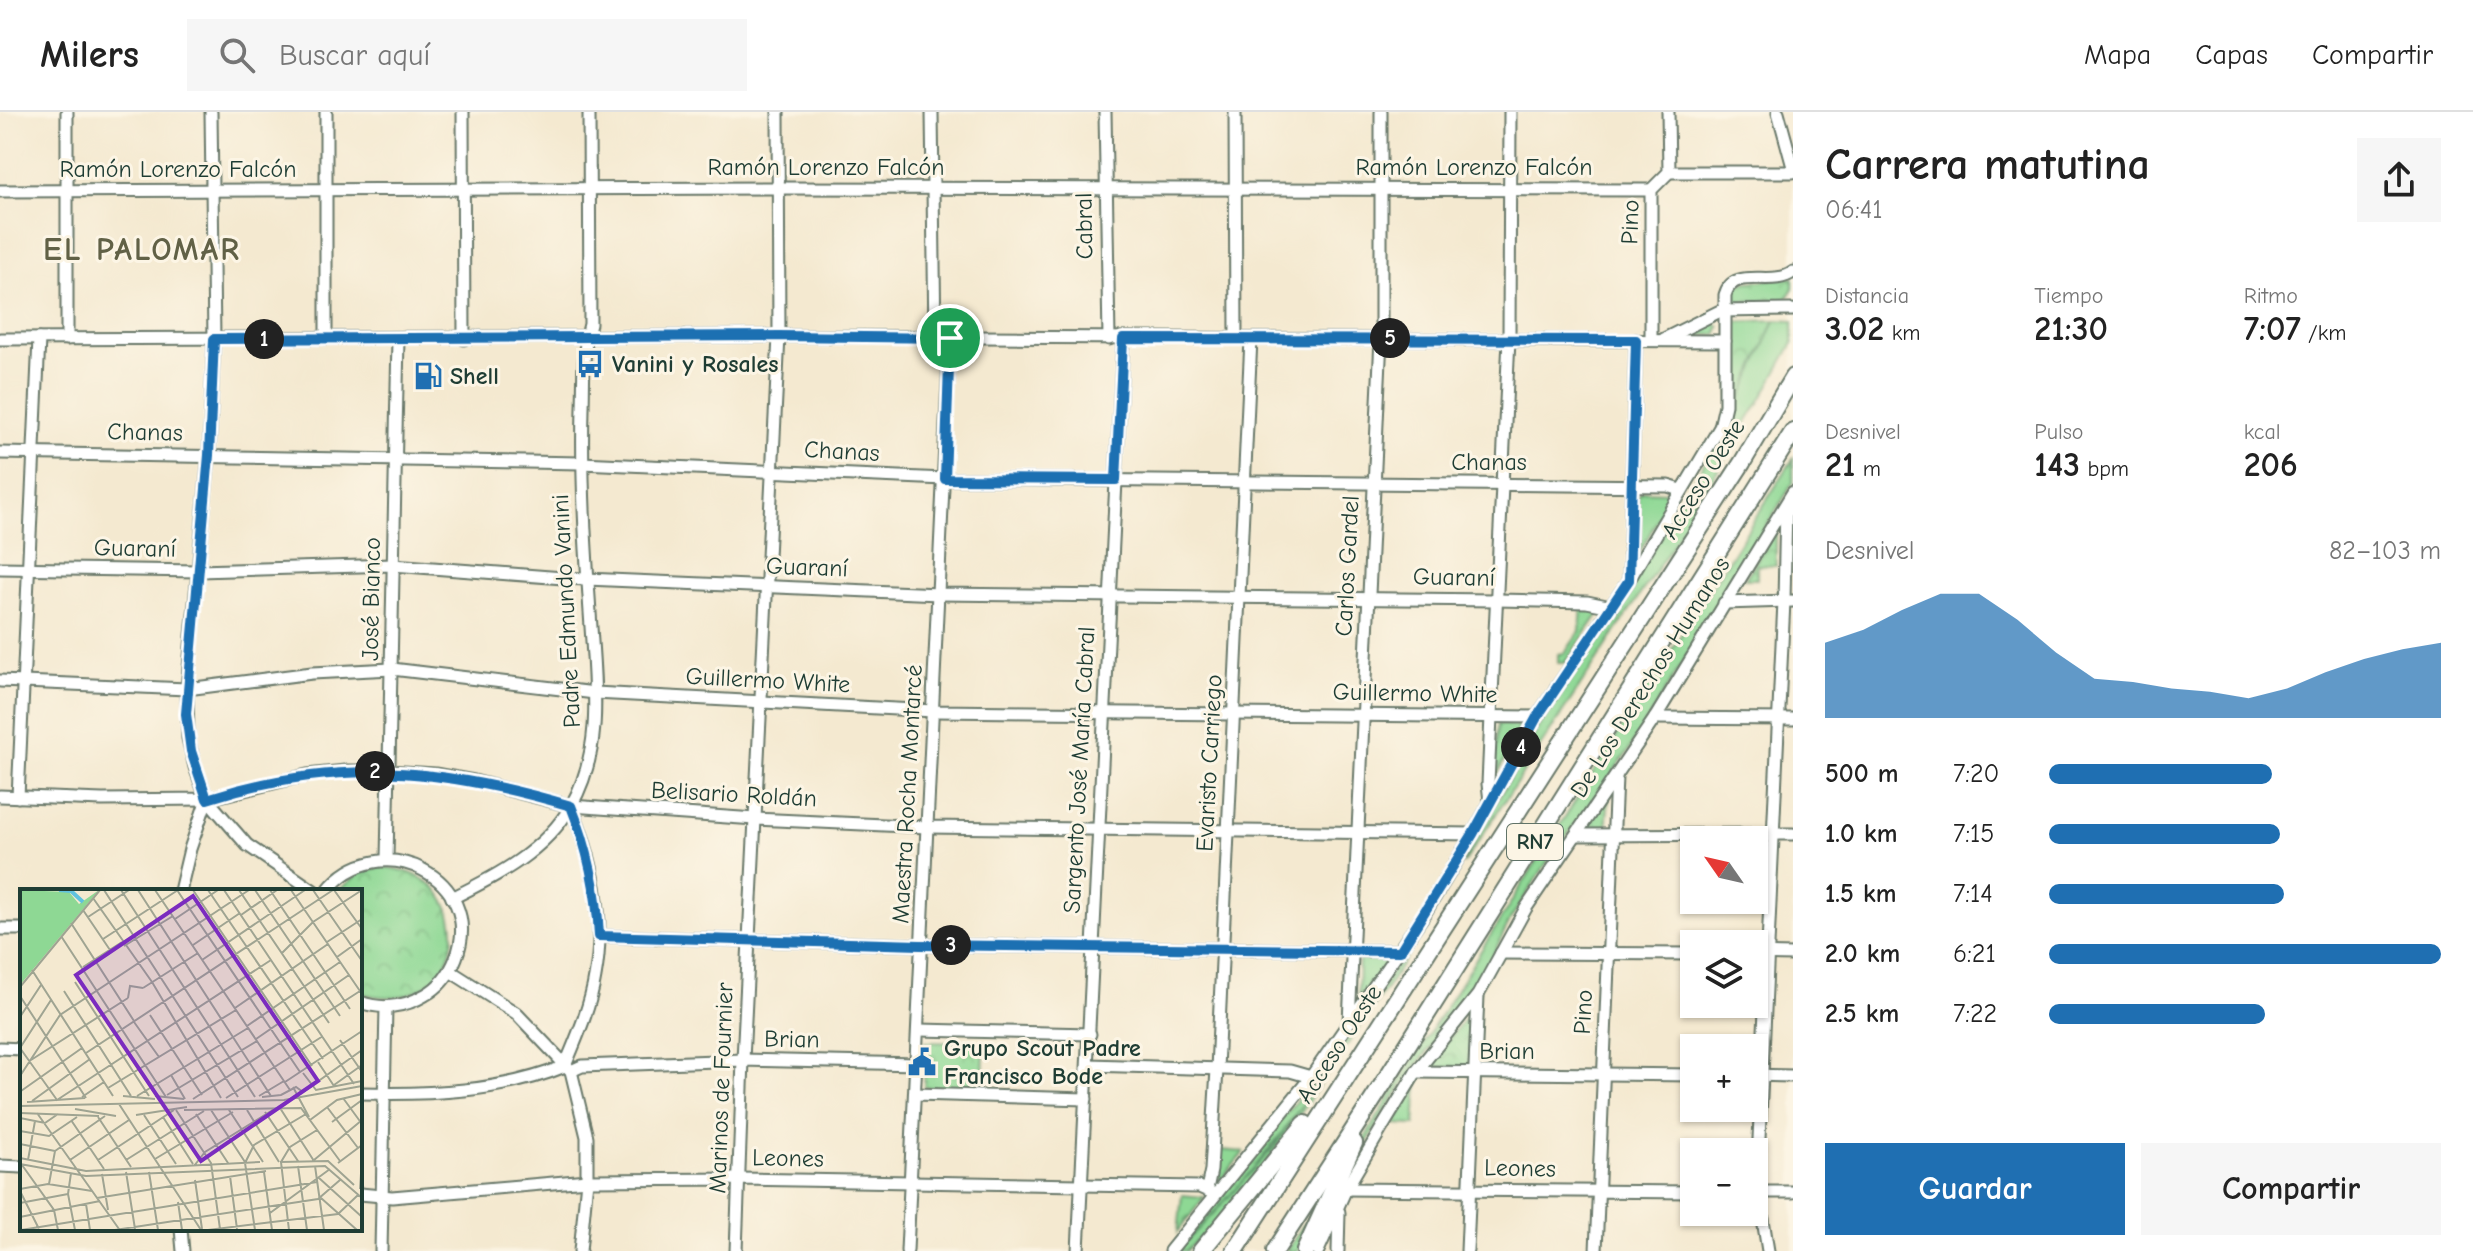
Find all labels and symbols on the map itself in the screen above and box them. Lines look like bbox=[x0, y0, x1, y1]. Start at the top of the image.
street label: Ramón Lorenzo Falcón bbox=[707, 153, 945, 181]
street label: Ramón Lorenzo Falcón bbox=[1355, 153, 1593, 181]
street label: Ramón Lorenzo Falcón bbox=[59, 155, 297, 183]
street label: Cabral bbox=[1069, 192, 1099, 260]
street label: Pino bbox=[1615, 199, 1645, 245]
district label: EL PALOMAR bbox=[43, 231, 241, 268]
pin bbox=[916, 304, 984, 372]
pin: 5 bbox=[1370, 318, 1410, 358]
pin: 1 bbox=[244, 319, 284, 359]
bus stop icon: Vanini y Rosales bbox=[575, 349, 605, 379]
place label: Vanini y Rosales bbox=[612, 350, 778, 378]
fuel station icon: Shell bbox=[413, 361, 443, 391]
place label: Shell bbox=[450, 362, 499, 390]
street label: Acceso Oeste bbox=[1655, 414, 1751, 544]
street label: Chanas bbox=[107, 417, 183, 447]
street label: Chanas bbox=[804, 435, 881, 467]
street label: Chanas bbox=[1451, 448, 1527, 476]
street label: Padre Edmundo Vanini bbox=[546, 493, 586, 729]
street label: Carlos Gardel bbox=[1329, 495, 1365, 637]
street label: Guaraní bbox=[94, 533, 177, 563]
street label: José Bianco bbox=[356, 537, 386, 661]
street label: Guaraní bbox=[766, 552, 849, 582]
street label: De Los Derechos Humanos bbox=[1564, 552, 1736, 802]
street label: Guaraní bbox=[1413, 562, 1496, 592]
street label: Sargento José María Cabral bbox=[1057, 626, 1101, 914]
street label: Guillermo White bbox=[685, 662, 851, 698]
street label: Maestra Rocha Montarcé bbox=[886, 664, 928, 924]
street label: Evaristo Carriego bbox=[1190, 674, 1228, 852]
street label: Guillermo White bbox=[1332, 678, 1498, 708]
pin: 4 bbox=[1501, 727, 1541, 767]
pin: 2 bbox=[355, 751, 395, 791]
street label: Belisario Roldán bbox=[650, 776, 818, 812]
road number: RN7 bbox=[1507, 824, 1563, 860]
north arrow bbox=[1680, 826, 1768, 914]
inset map bbox=[20, 889, 362, 1231]
pin: 3 bbox=[931, 925, 971, 965]
street label: Acceso Oeste bbox=[1290, 980, 1388, 1108]
street label: Marinos de Fournier bbox=[703, 981, 739, 1194]
street label: Pino bbox=[1568, 989, 1598, 1035]
street label: Brian bbox=[764, 1025, 820, 1053]
place label: Grupo Scout Padre Francisco Bode bbox=[944, 1034, 1141, 1090]
street label: Brian bbox=[1479, 1037, 1535, 1065]
public building icon: Grupo Scout Padre Francisco Bode bbox=[907, 1047, 937, 1077]
street label: Leones bbox=[752, 1143, 824, 1173]
street label: Leones bbox=[1484, 1153, 1556, 1183]

